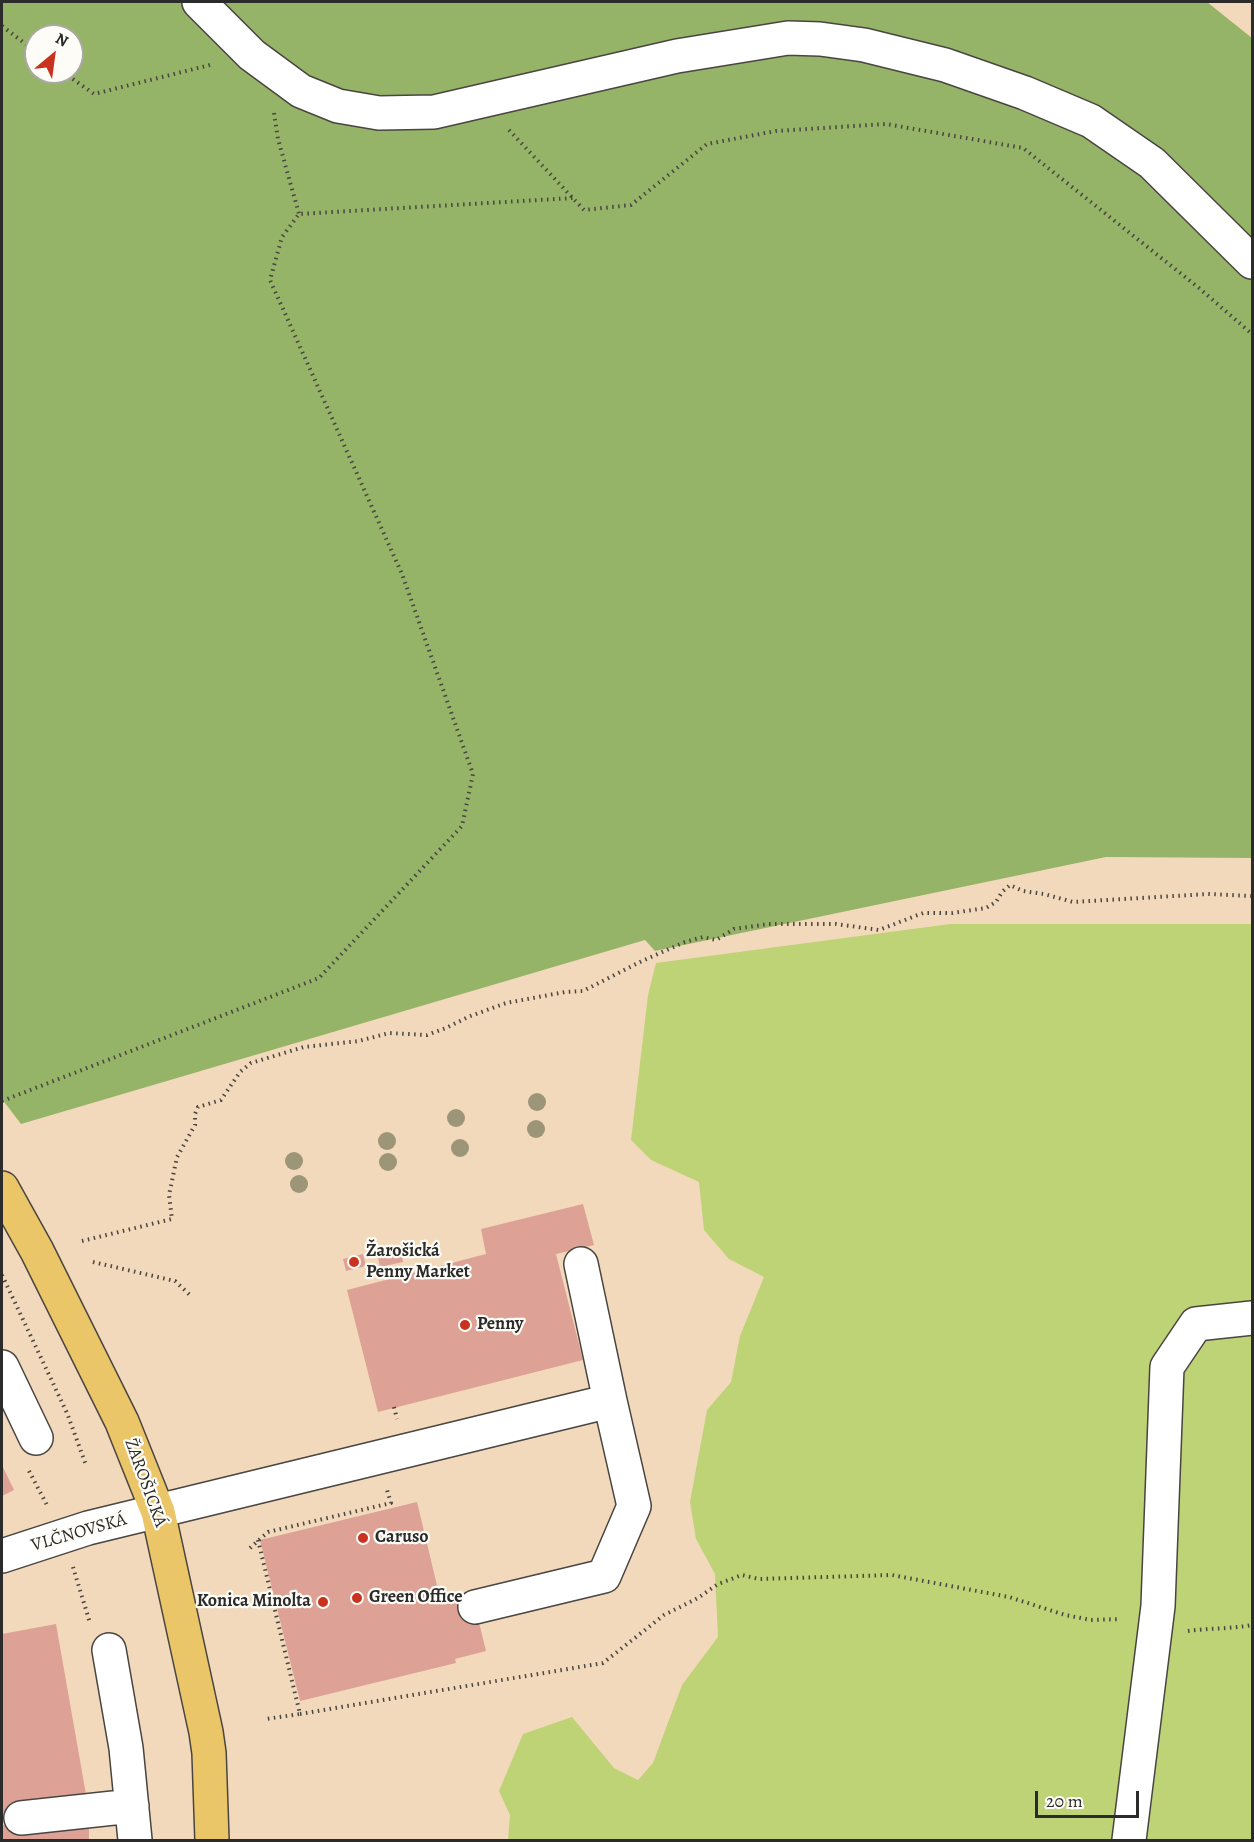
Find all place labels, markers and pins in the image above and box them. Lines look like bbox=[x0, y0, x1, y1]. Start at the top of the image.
place label: Žarošická Penny Market bbox=[366, 1241, 470, 1284]
marker: Žarošická Penny Market bbox=[347, 1255, 361, 1269]
place label: Penny bbox=[477, 1314, 523, 1336]
marker: Penny bbox=[458, 1318, 472, 1332]
place label: Caruso bbox=[375, 1527, 429, 1549]
marker: Caruso bbox=[356, 1531, 370, 1545]
place label: Green Office bbox=[369, 1587, 462, 1609]
place label: Konica Minolta bbox=[197, 1591, 311, 1613]
marker: Green Office bbox=[350, 1591, 364, 1605]
marker: Konica Minolta bbox=[316, 1595, 330, 1609]

